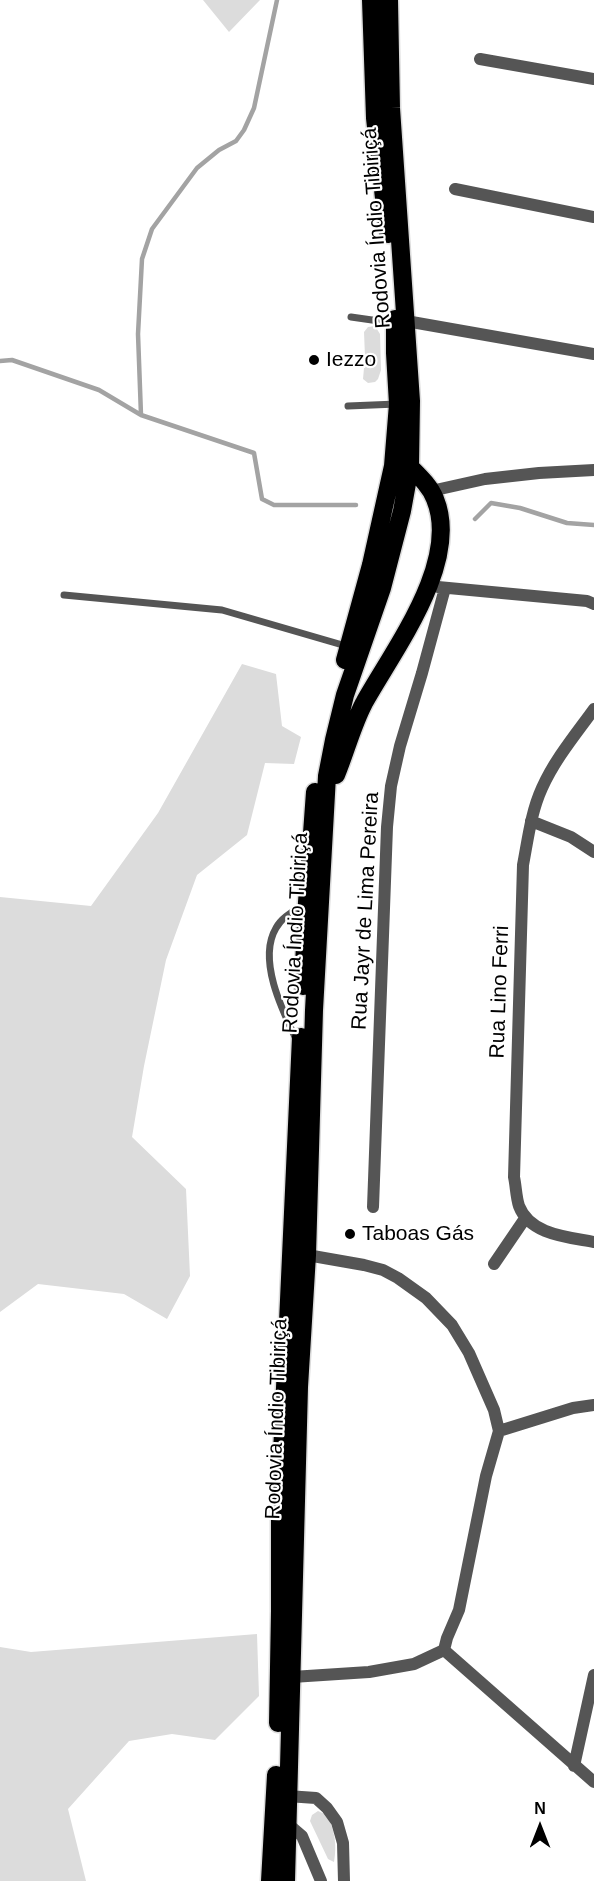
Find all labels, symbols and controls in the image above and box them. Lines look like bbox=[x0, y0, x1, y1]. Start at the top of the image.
street label: Rodovia Índio Tibiriçá bbox=[357, 127, 397, 329]
place label: Iezzo bbox=[326, 347, 376, 373]
marker: Iezzo bbox=[307, 353, 321, 367]
street label: Rua Jayr de Lima Pereira bbox=[347, 791, 385, 1031]
street label: Rodovia Índio Tibiriçá bbox=[278, 832, 314, 1034]
street label: Rua Lino Ferri bbox=[485, 925, 515, 1059]
place label: Taboas Gás bbox=[362, 1221, 474, 1247]
marker: Taboas Gás bbox=[343, 1227, 357, 1241]
street label: Rodovia Índio Tibiriçá bbox=[261, 1318, 293, 1520]
north arrow bbox=[510, 1797, 570, 1857]
text: N bbox=[534, 1800, 546, 1817]

